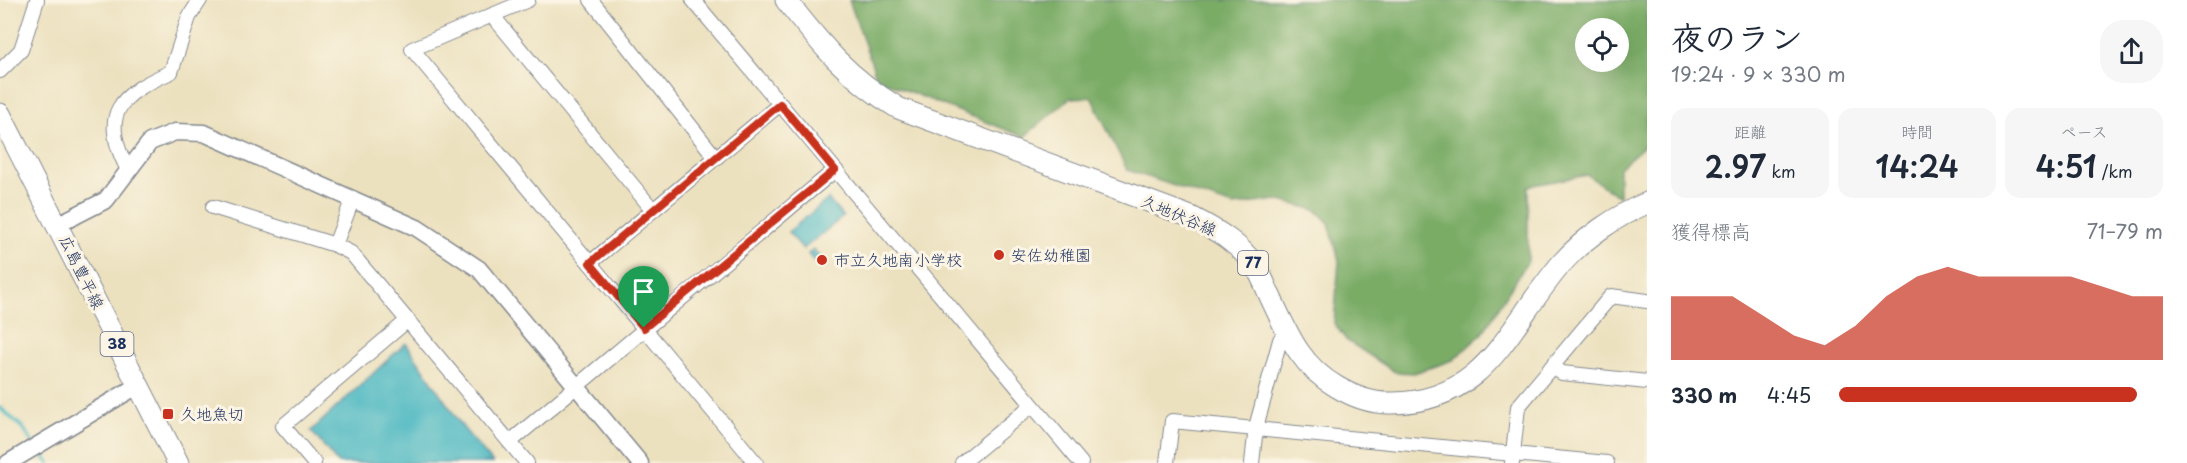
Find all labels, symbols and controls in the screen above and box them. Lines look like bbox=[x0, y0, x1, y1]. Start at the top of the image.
text: 夜のラン bbox=[1671, 11, 1803, 61]
map controls bbox=[1575, 18, 1629, 72]
button: locate bbox=[1575, 18, 1629, 72]
button: share bbox=[2100, 20, 2163, 83]
text: 19:24 · 9 × 330 m bbox=[1671, 59, 1846, 89]
text: 距離 bbox=[1734, 119, 1766, 143]
text: 時間 bbox=[1901, 119, 1933, 143]
text: ペース bbox=[2060, 119, 2108, 143]
text: 2.97 bbox=[1705, 143, 1766, 188]
text: 14:24 bbox=[1875, 143, 1959, 188]
text: 4:51 bbox=[2036, 143, 2097, 188]
text: km bbox=[1766, 159, 1795, 183]
text: /km bbox=[2097, 159, 2132, 183]
street label: 久地伏谷線 bbox=[1138, 187, 1221, 241]
text: 獲得標高 bbox=[1671, 216, 1751, 246]
text: 71–79 m bbox=[2087, 216, 2163, 246]
street label: 広島豊平線 bbox=[55, 230, 111, 313]
place label: 安佐幼稚園 bbox=[1011, 242, 1091, 266]
place label: 市立久地南小学校 bbox=[834, 247, 962, 271]
marker: 安佐幼稚園 bbox=[992, 248, 1006, 262]
road number: 77 bbox=[1238, 251, 1268, 275]
marker: 市立久地南小学校 bbox=[815, 253, 829, 267]
pin bbox=[618, 266, 669, 328]
icon: arrive bbox=[627, 275, 660, 308]
road number: 38 bbox=[100, 332, 134, 356]
text: 330 m bbox=[1671, 380, 1737, 410]
text: 4:45 bbox=[1767, 380, 1811, 410]
place label: 久地魚切 bbox=[180, 401, 244, 425]
marker: 久地魚切 bbox=[161, 407, 175, 421]

